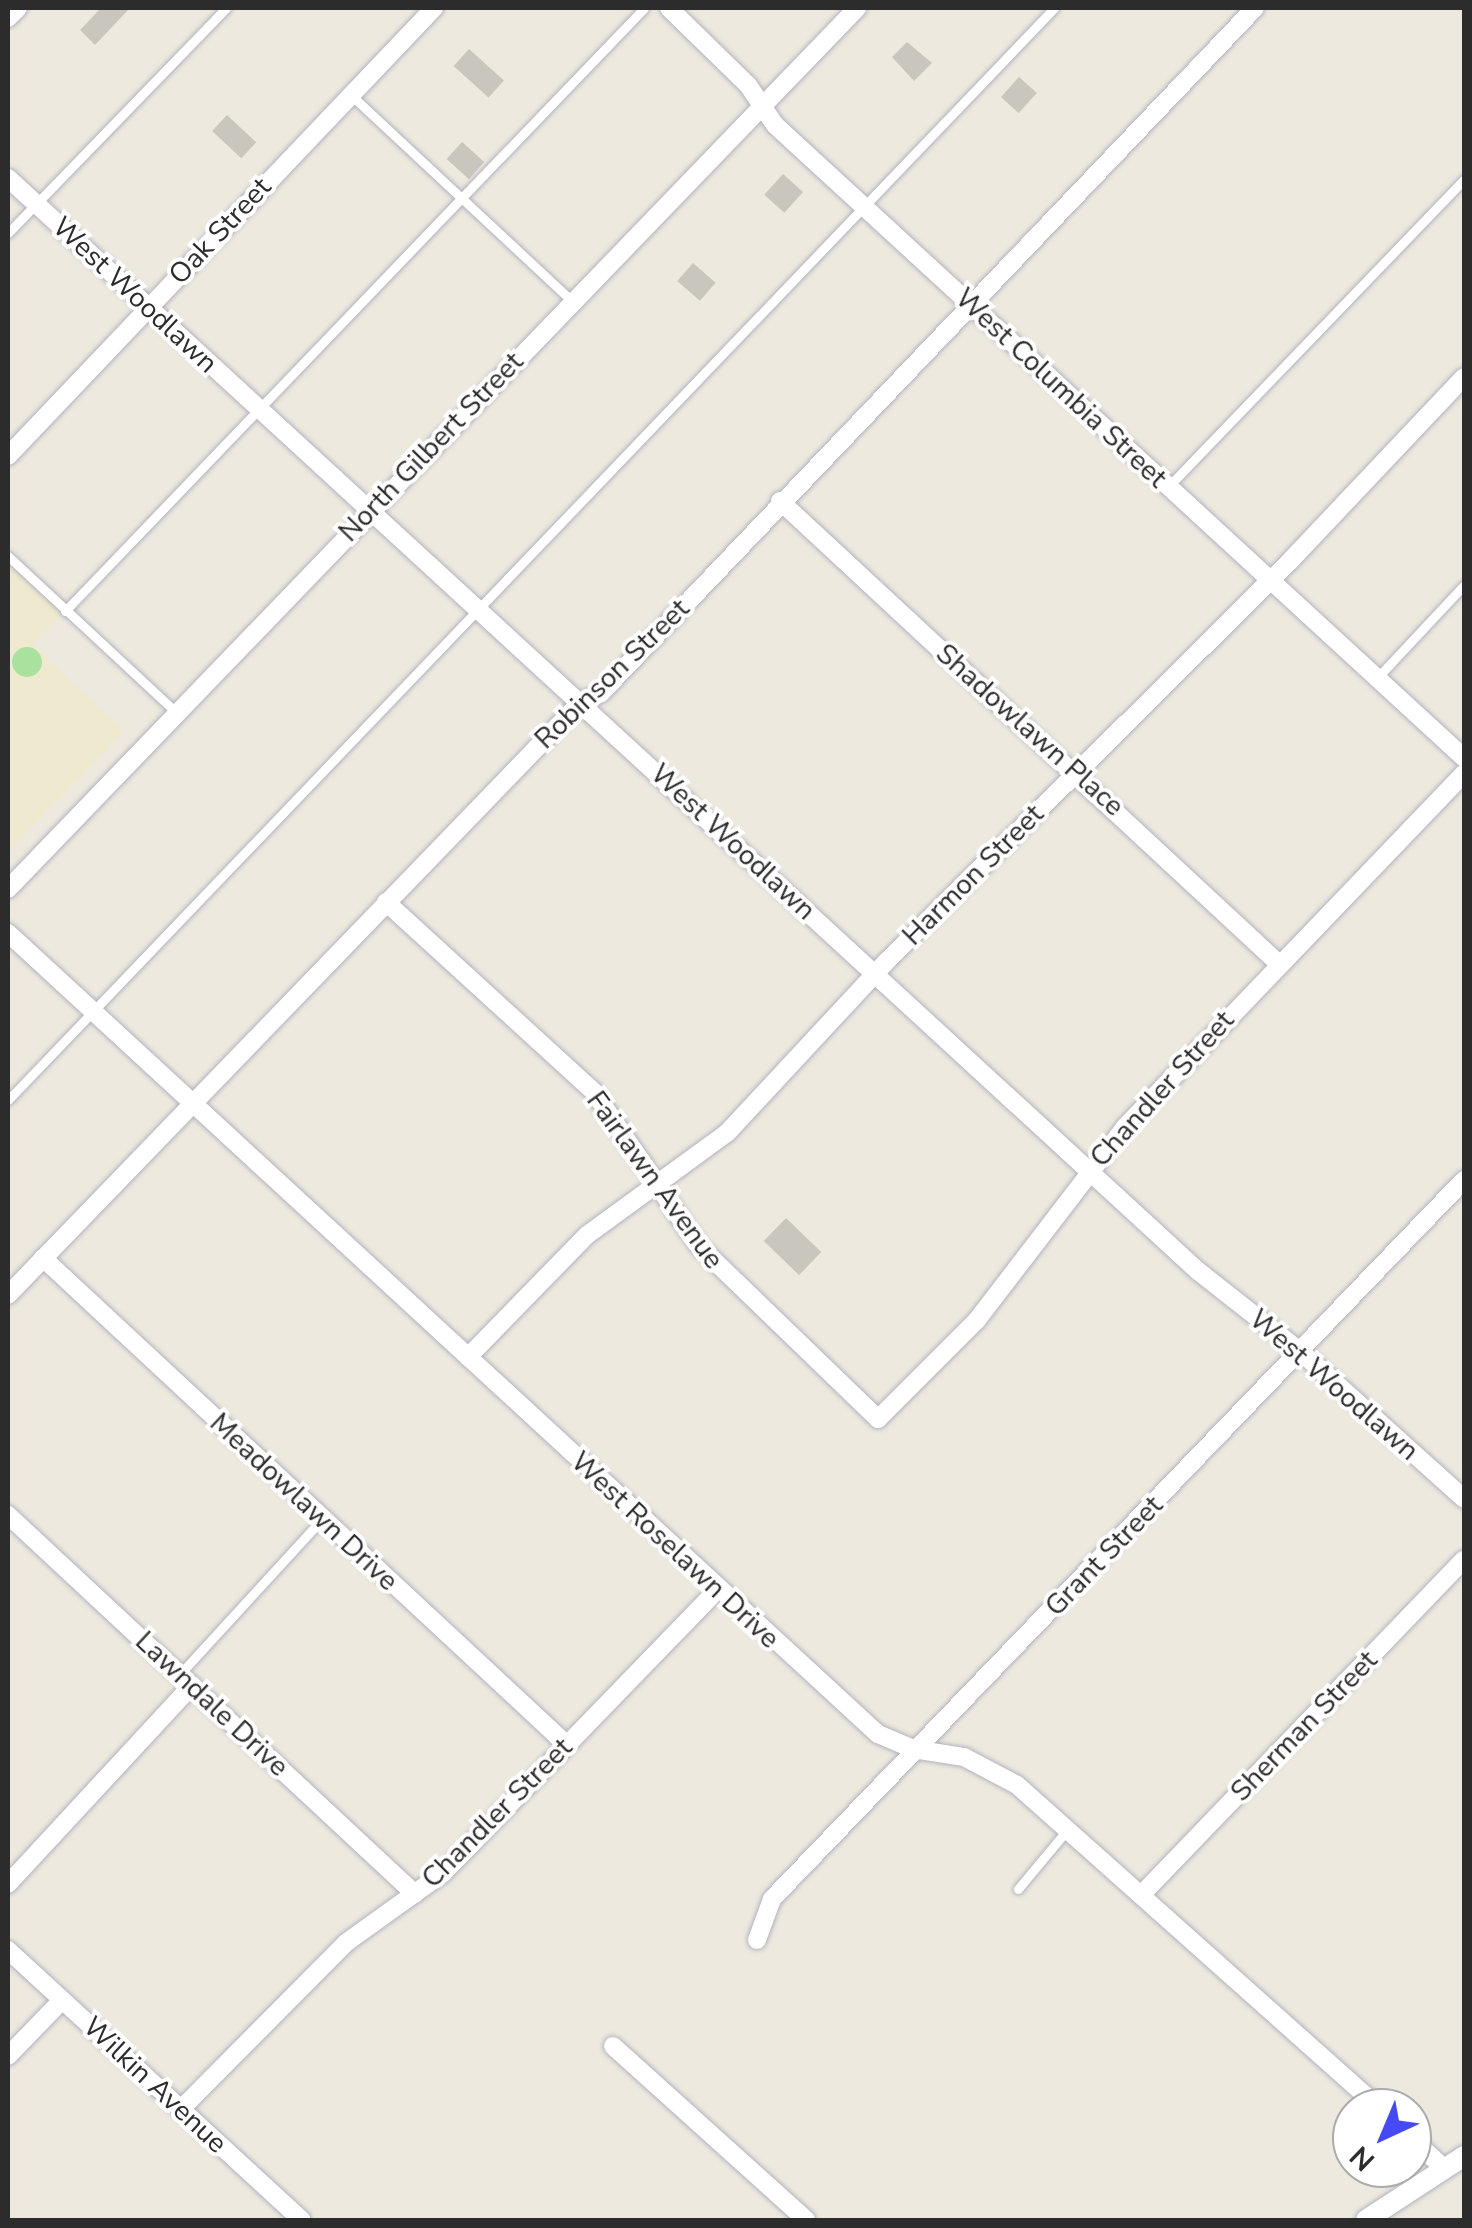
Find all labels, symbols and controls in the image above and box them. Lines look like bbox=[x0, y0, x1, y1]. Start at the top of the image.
street label: Oak Street bbox=[162, 171, 278, 291]
street label: West Woodlawn bbox=[45, 210, 225, 380]
street label: West Columbia Street bbox=[948, 281, 1174, 495]
street label: North Gilbert Street bbox=[332, 345, 530, 549]
street label: Robinson Street bbox=[528, 592, 696, 756]
street label: Shadowlawn Place bbox=[929, 637, 1131, 823]
street label: West Woodlawn bbox=[643, 757, 823, 927]
street label: Harmon Street bbox=[896, 798, 1050, 952]
street label: Chandler Street bbox=[1083, 1004, 1241, 1174]
street label: Fairlawn Avenue bbox=[579, 1085, 731, 1275]
street label: West Woodlawn bbox=[1242, 1302, 1426, 1468]
street label: Meadowlawn Drive bbox=[203, 1406, 405, 1598]
street label: West Roselawn Drive bbox=[564, 1445, 786, 1655]
street label: Grant Street bbox=[1038, 1489, 1170, 1623]
street label: Lawndale Drive bbox=[128, 1624, 296, 1784]
street label: Sherman Street bbox=[1224, 1644, 1384, 1808]
street label: Chandler Street bbox=[415, 1731, 579, 1895]
street label: Wilkin Avenue bbox=[76, 2010, 234, 2160]
north arrow bbox=[1332, 2088, 1432, 2188]
text: N bbox=[1342, 2137, 1383, 2179]

